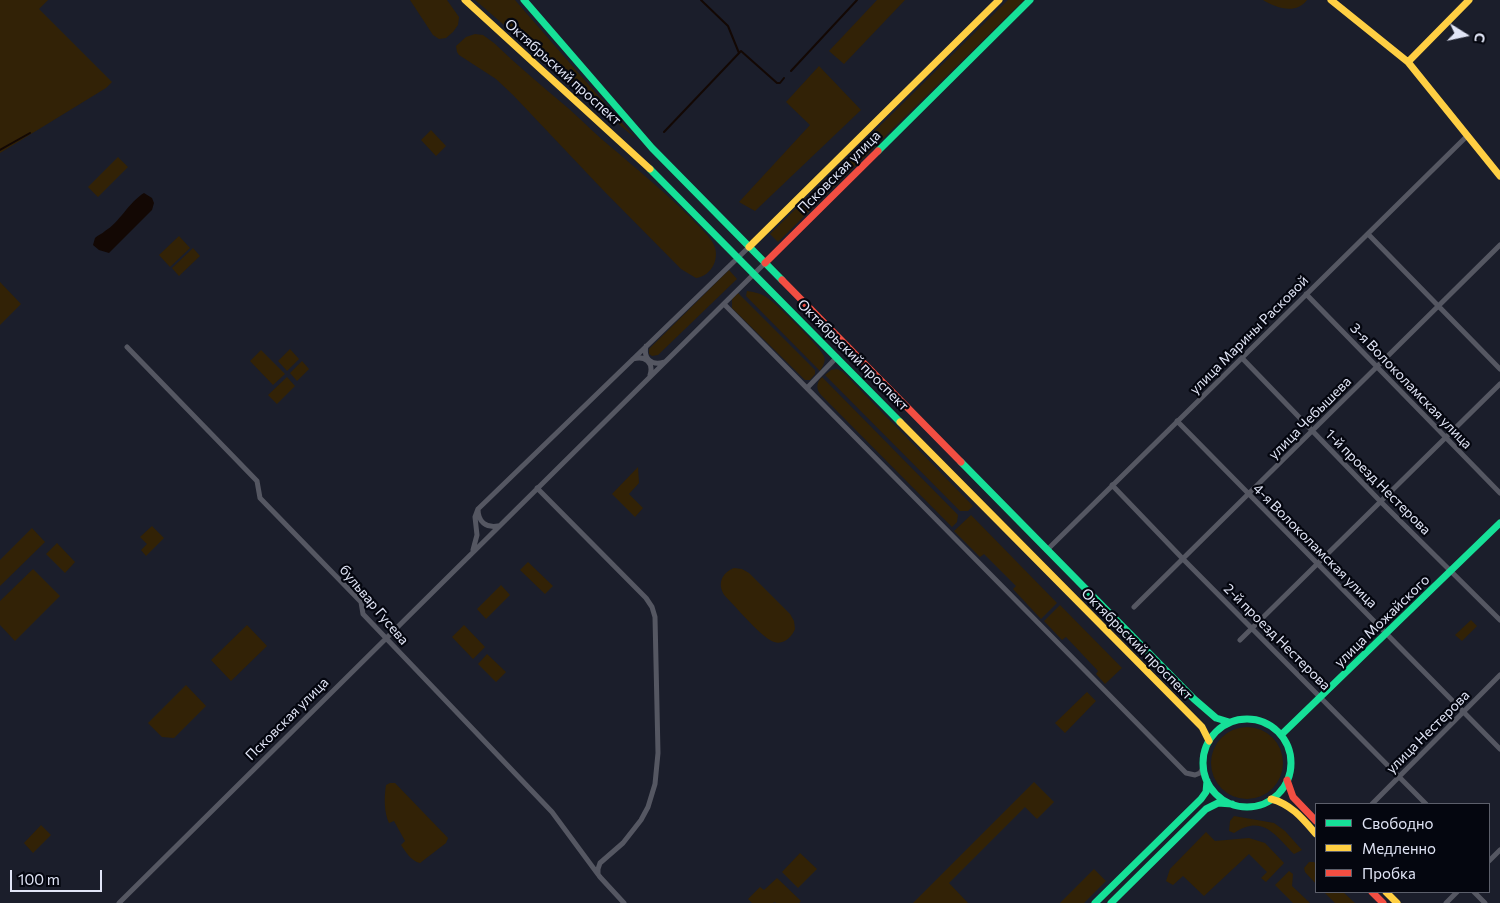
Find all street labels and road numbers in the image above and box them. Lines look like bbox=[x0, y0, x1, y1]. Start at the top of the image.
street label: Октябрьский проспект bbox=[501, 15, 625, 129]
street label: Псковская улица bbox=[794, 127, 884, 217]
street label: улица Марины Расковой bbox=[1186, 272, 1312, 398]
street label: Октябрьский проспект bbox=[794, 296, 912, 414]
street label: 3-я Волоколамская улица bbox=[1346, 320, 1476, 452]
street label: улица Чебышева bbox=[1265, 373, 1355, 463]
street label: 1-й проезд Нестерова bbox=[1322, 426, 1434, 538]
street label: 4-я Волоколамская улица bbox=[1249, 480, 1381, 612]
street label: бульвар Гусева bbox=[336, 562, 412, 648]
street label: улица Можайского bbox=[1331, 571, 1433, 671]
street label: 2-й проезд Нестерова bbox=[1220, 580, 1334, 694]
street label: Октябрьский проспект bbox=[1078, 585, 1196, 703]
street label: Псковская улица bbox=[242, 674, 332, 764]
street label: улица Нестерова bbox=[1383, 687, 1473, 777]

